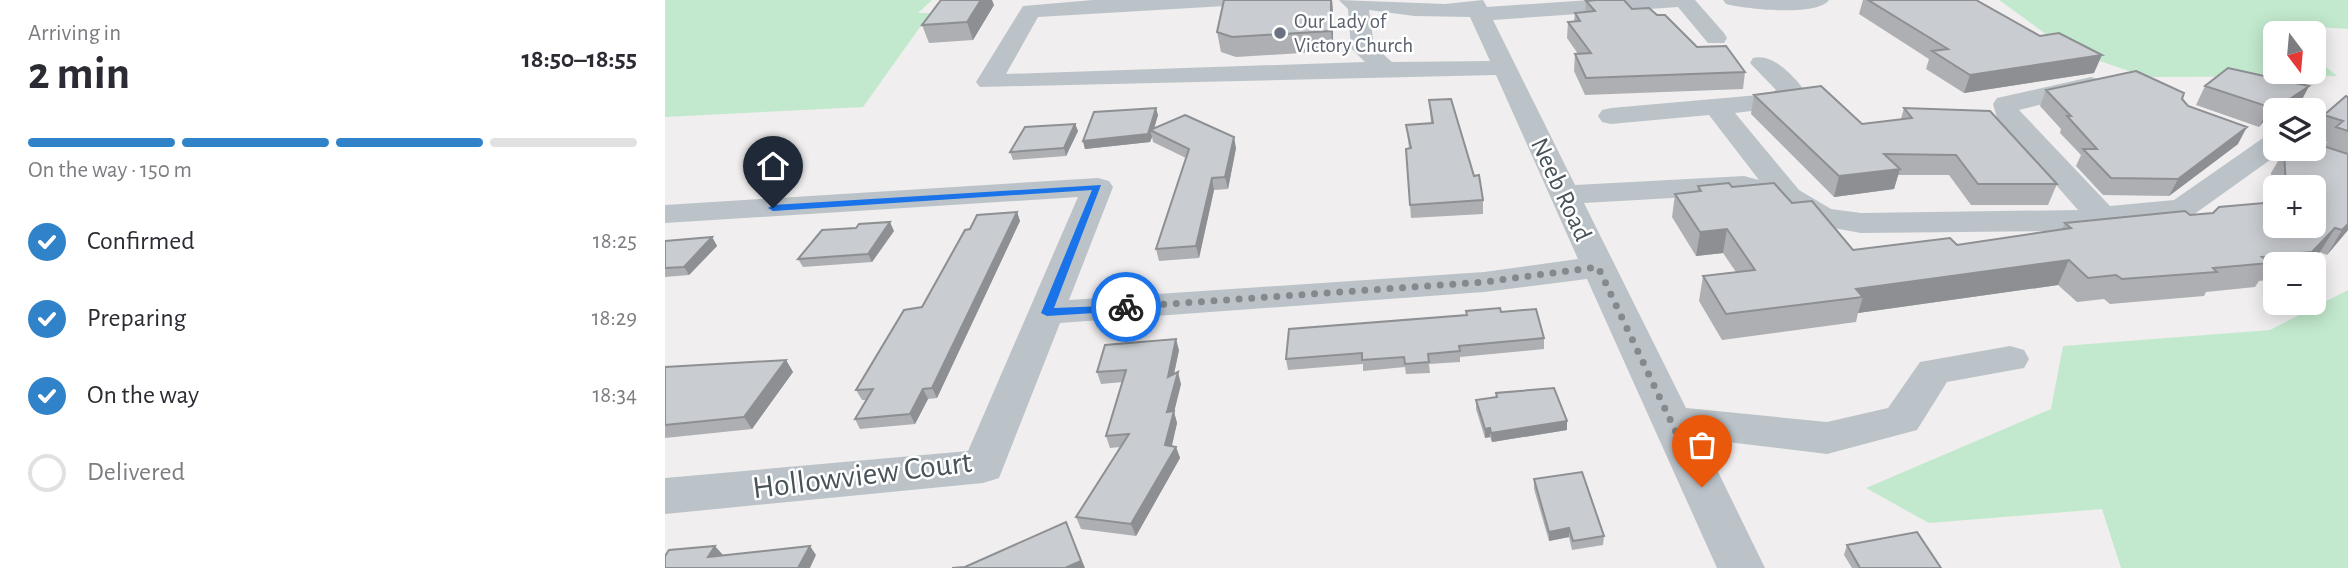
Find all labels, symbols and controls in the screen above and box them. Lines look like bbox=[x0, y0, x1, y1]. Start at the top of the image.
place label: Our Lady of Victory Church bbox=[1294, 11, 1413, 56]
north arrow bbox=[2263, 21, 2326, 84]
map controls bbox=[2263, 21, 2326, 315]
text: Arriving in bbox=[28, 22, 121, 45]
marker: Our Lady of Victory Church bbox=[1272, 25, 1288, 41]
text: 18:50–18:55 bbox=[522, 46, 637, 72]
text: 2 min bbox=[28, 51, 130, 97]
button: layers bbox=[2263, 98, 2326, 161]
street label: Neeb Road bbox=[1526, 134, 1596, 245]
pin bbox=[743, 136, 803, 208]
icon: home bbox=[754, 147, 792, 185]
text: On the way · 150 m bbox=[28, 159, 192, 182]
button: + bbox=[2263, 175, 2326, 238]
icon: check bbox=[28, 223, 66, 261]
text: Confirmed bbox=[87, 228, 195, 254]
text: 18:25 bbox=[593, 230, 637, 253]
button: − bbox=[2263, 252, 2326, 315]
courier bbox=[1091, 272, 1161, 342]
icon: bike bbox=[1107, 288, 1145, 326]
icon: check bbox=[28, 300, 66, 338]
text: Preparing bbox=[87, 305, 186, 331]
text: 18:29 bbox=[592, 307, 637, 330]
icon: check bbox=[28, 377, 66, 415]
text: On the way bbox=[87, 382, 199, 408]
text: 18:34 bbox=[592, 384, 637, 407]
pin bbox=[1672, 415, 1732, 487]
icon: bag bbox=[1683, 426, 1721, 464]
street label: Hollowview Court bbox=[751, 446, 974, 504]
text: Delivered bbox=[87, 459, 185, 485]

